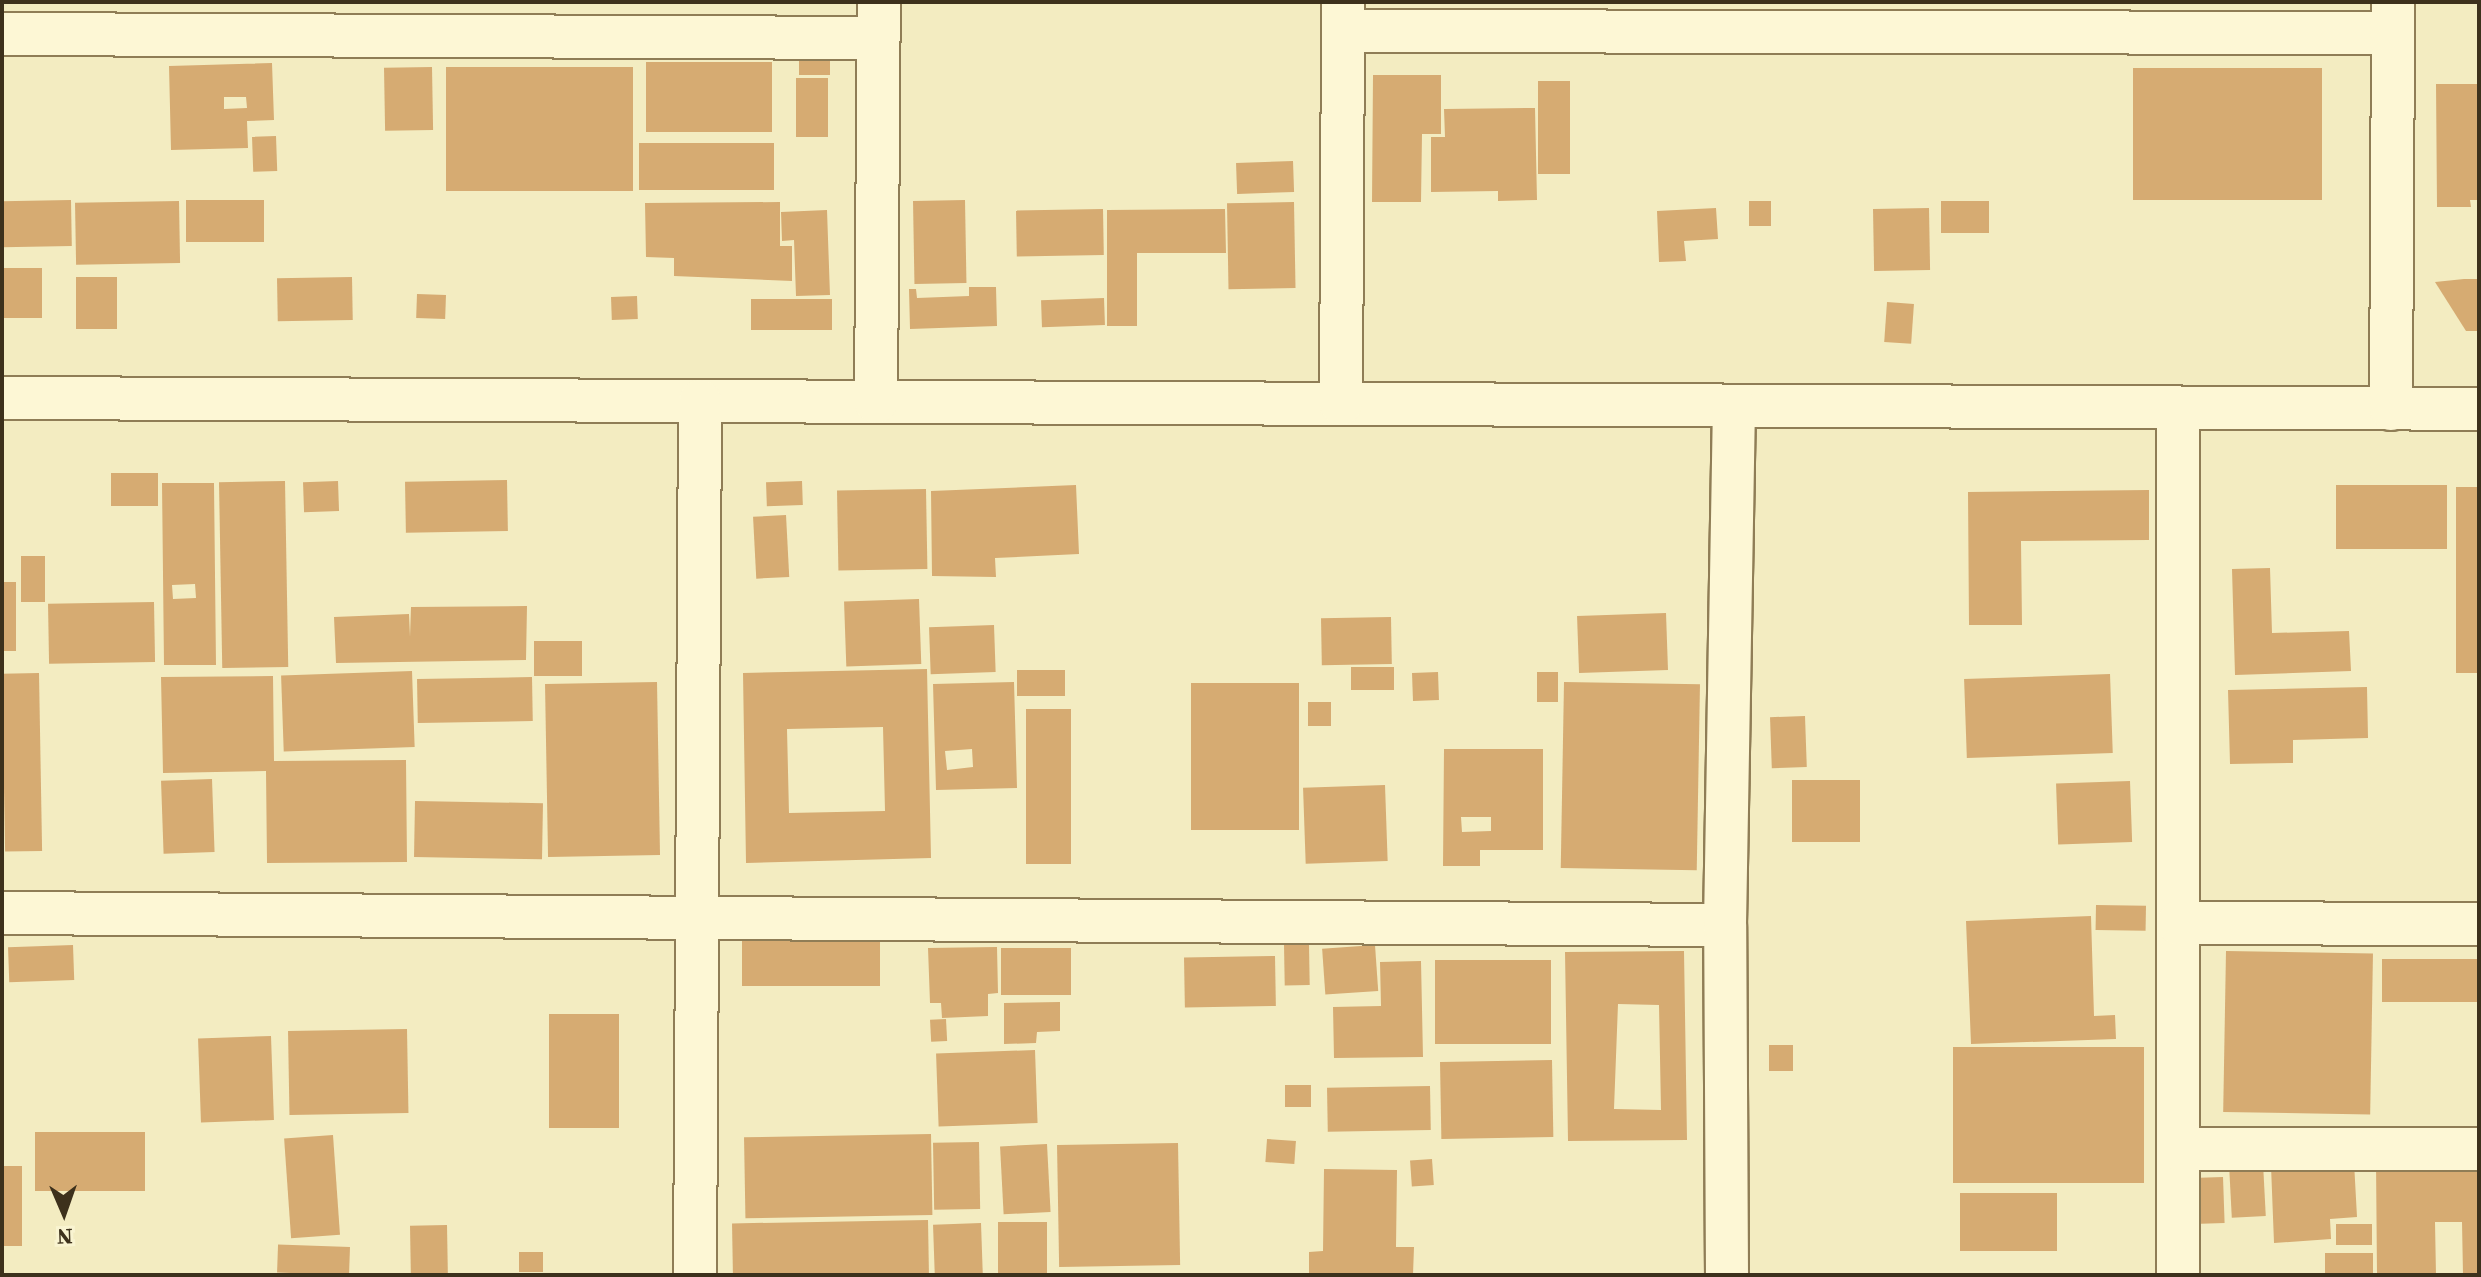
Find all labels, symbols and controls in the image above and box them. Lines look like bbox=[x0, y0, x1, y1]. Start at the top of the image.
north arrow bbox=[24, 1173, 104, 1253]
text: N bbox=[56, 1222, 73, 1252]

